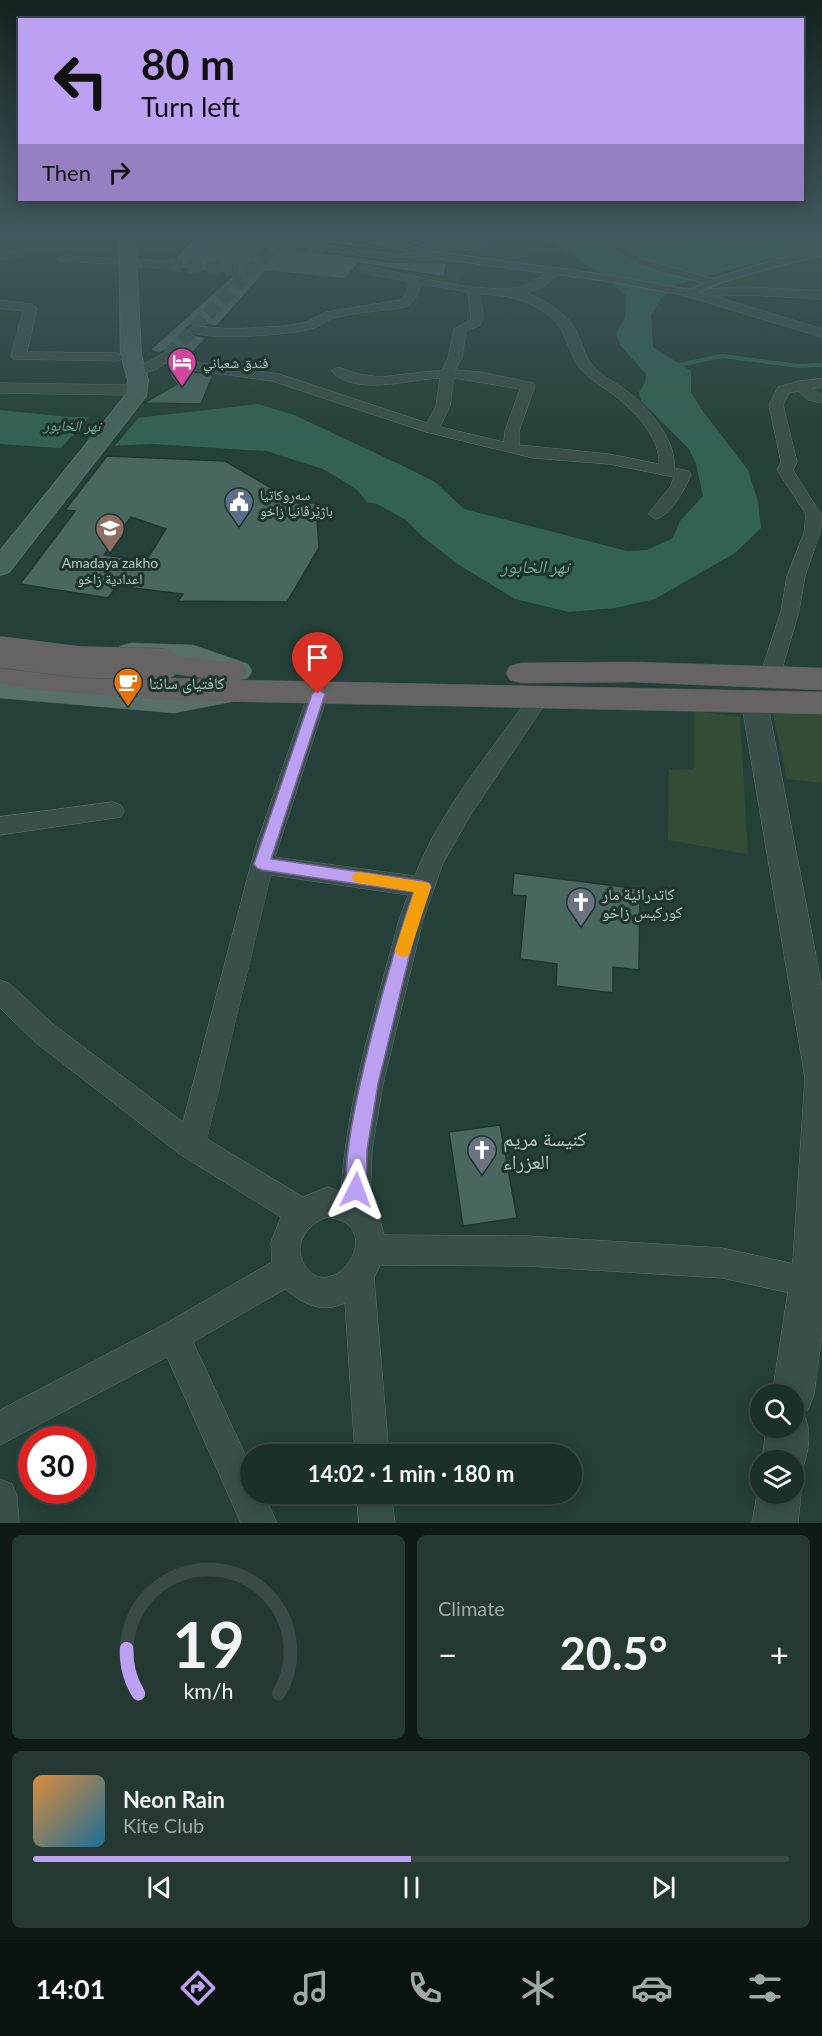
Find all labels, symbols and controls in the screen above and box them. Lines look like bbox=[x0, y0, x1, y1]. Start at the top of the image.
text: 80 m bbox=[141, 39, 235, 89]
icon: left bbox=[42, 42, 120, 120]
text: Turn left bbox=[141, 90, 240, 123]
icon: right bbox=[103, 156, 136, 189]
text: Then bbox=[42, 159, 91, 186]
hotel icon: فندق شعباني bbox=[166, 346, 198, 388]
place label: فندق شعباني bbox=[203, 354, 268, 374]
water label: نهر الخابور bbox=[42, 415, 103, 436]
public building icon: سه‌روكاتيا باژێرڤانيا زاخو bbox=[223, 486, 255, 528]
place label: سه‌روكاتيا باژێرڤانيا زاخو bbox=[260, 486, 333, 520]
school or university icon: Amadaya zakho اعدادية زاخو bbox=[94, 512, 126, 554]
place label: Amadaya zakho اعدادية زاخو bbox=[62, 554, 158, 588]
water label: نهر الخابور bbox=[499, 555, 572, 578]
pin bbox=[292, 632, 343, 694]
icon: arrive bbox=[301, 641, 334, 674]
cafe icon: کافتیای سانتا bbox=[112, 666, 144, 708]
place label: کافتیای سانتا bbox=[149, 673, 225, 694]
place label: كاتدرائية مار كوركيس زاخو bbox=[601, 884, 683, 923]
church icon: كاتدرائية مار كوركيس زاخو bbox=[565, 886, 597, 928]
place label: كنيسة مريم العزراء bbox=[503, 1126, 586, 1173]
church icon: كنيسة مريم العزراء bbox=[466, 1134, 498, 1176]
position arrow bbox=[324, 1158, 388, 1222]
map controls bbox=[750, 1384, 804, 1504]
button: search bbox=[750, 1384, 804, 1438]
speed limit sign: 30 bbox=[18, 1426, 96, 1504]
button: layers bbox=[750, 1450, 804, 1504]
text: 14:02 · 1 min · 180 m bbox=[308, 1460, 514, 1487]
text: Climate bbox=[438, 1596, 505, 1620]
text: 19 bbox=[172, 1606, 245, 1681]
text: 20.5° bbox=[560, 1626, 667, 1680]
text: − bbox=[438, 1634, 457, 1674]
text: + bbox=[770, 1634, 789, 1674]
text: km/h bbox=[183, 1678, 234, 1704]
text: Neon Rain bbox=[123, 1786, 225, 1813]
text: Kite Club bbox=[123, 1813, 204, 1837]
icon: previous bbox=[143, 1871, 176, 1904]
icon: pause bbox=[395, 1871, 428, 1904]
icon: next bbox=[647, 1871, 680, 1904]
icon: directions bbox=[177, 1967, 219, 2009]
icon: music bbox=[290, 1967, 332, 2009]
icon: phone bbox=[404, 1967, 446, 2009]
icon: climate bbox=[517, 1967, 559, 2009]
icon: car bbox=[631, 1967, 673, 2009]
icon: filters bbox=[744, 1967, 786, 2009]
text: 14:01 bbox=[36, 1972, 105, 2005]

